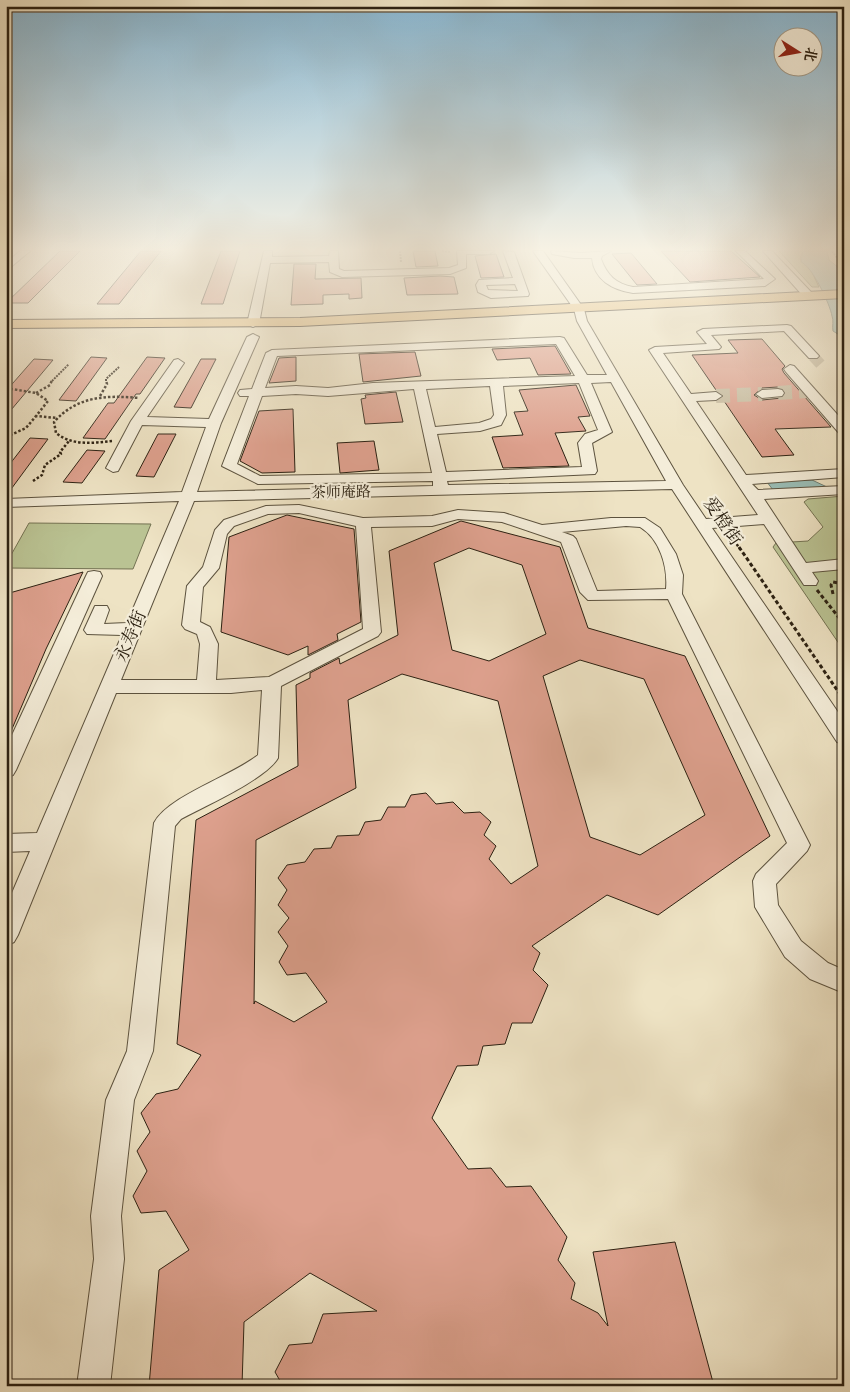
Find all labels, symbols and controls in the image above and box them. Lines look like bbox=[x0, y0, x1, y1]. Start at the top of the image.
north arrow bbox=[772, 28, 822, 78]
text: 北 bbox=[800, 46, 820, 63]
street label: 茶师庵路 bbox=[311, 482, 371, 503]
street label: 爱橙街 bbox=[698, 492, 747, 550]
street label: 永寿街 bbox=[109, 607, 152, 666]

